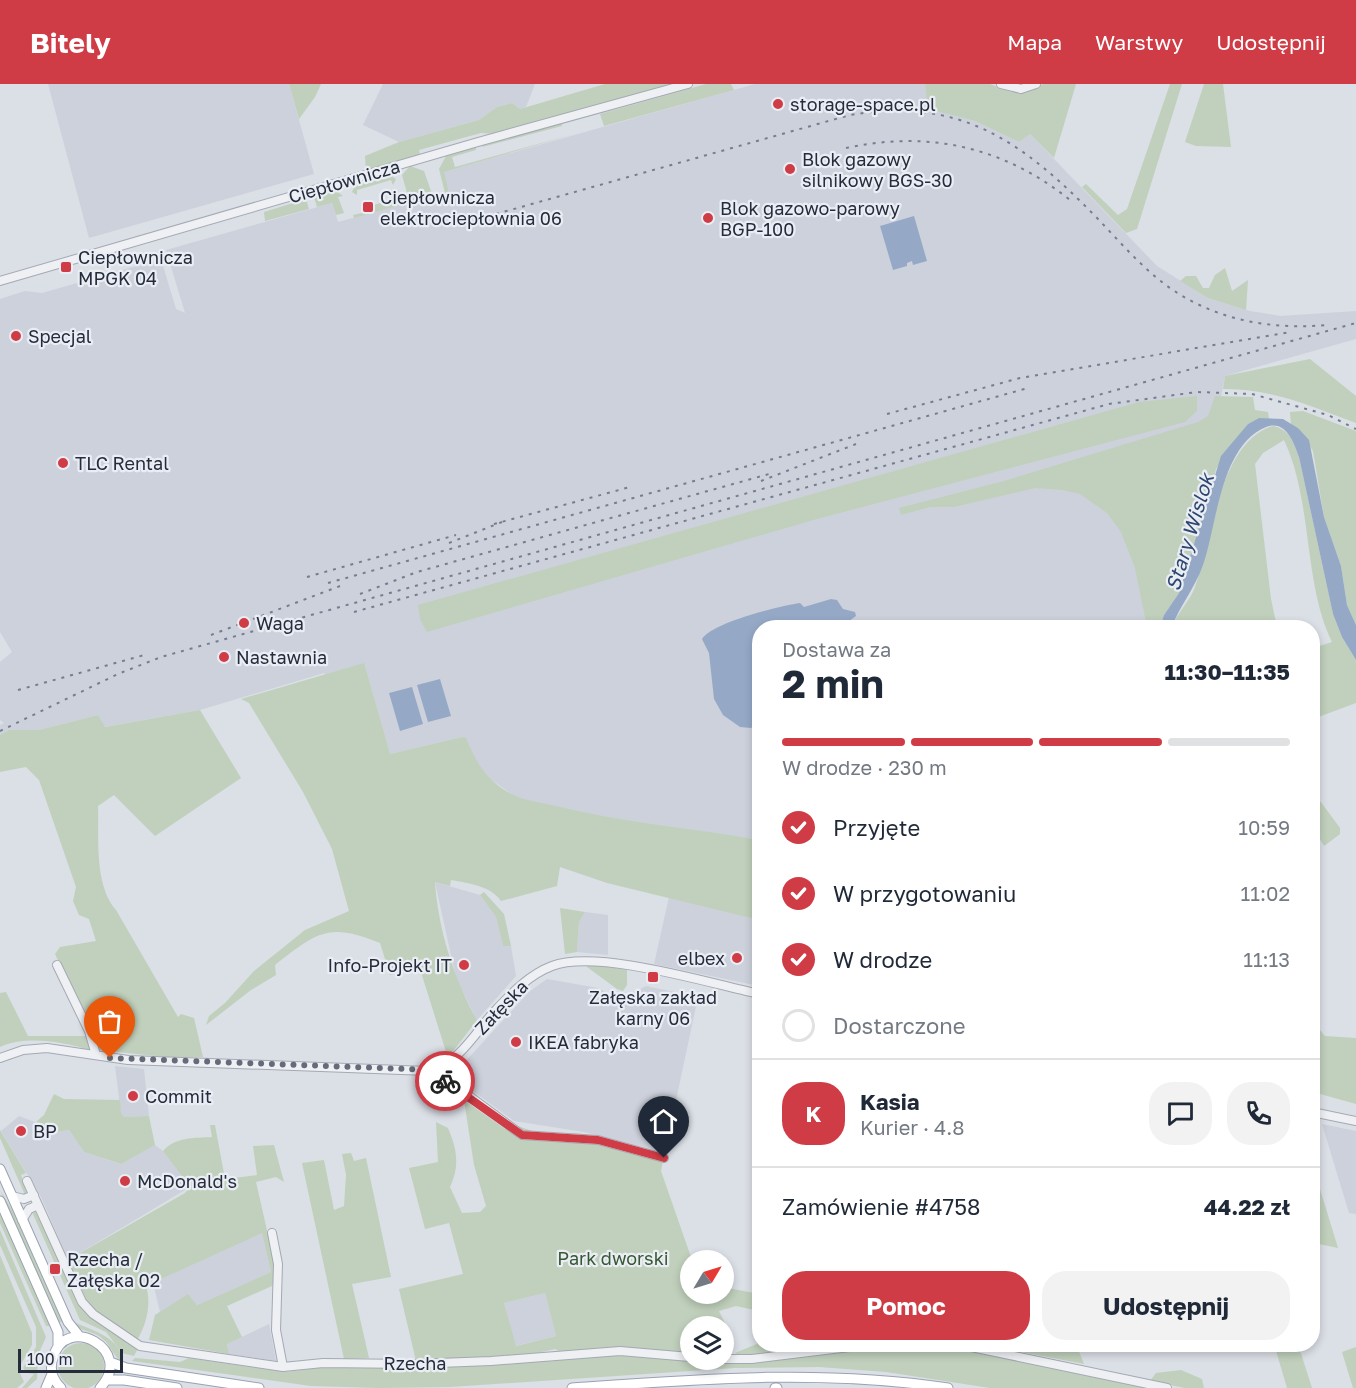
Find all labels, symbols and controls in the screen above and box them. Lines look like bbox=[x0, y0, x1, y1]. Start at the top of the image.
text: Bitely bbox=[30, 26, 111, 59]
text: Mapa bbox=[1007, 29, 1062, 55]
text: Warstwy bbox=[1095, 29, 1183, 55]
text: Udostępnij bbox=[1216, 29, 1326, 55]
place label: storage-space.pl bbox=[790, 93, 936, 115]
marker: storage-space.pl bbox=[771, 97, 785, 111]
place label: Blok gazowy silnikowy BGS-30 bbox=[802, 148, 953, 191]
street label: Ciepłownicza bbox=[286, 155, 402, 207]
marker: Blok gazowy silnikowy BGS-30 bbox=[783, 162, 797, 176]
place label: Ciepłownicza elektrociepłownia 06 bbox=[380, 186, 562, 229]
place label: Blok gazowo-parowy BGP-100 bbox=[720, 197, 900, 240]
marker: Ciepłownicza elektrociepłownia 06 bbox=[361, 200, 375, 214]
marker: Blok gazowo-parowy BGP-100 bbox=[701, 211, 715, 225]
place label: Ciepłownicza MPGK 04 bbox=[78, 246, 193, 289]
marker: Ciepłownicza MPGK 04 bbox=[59, 260, 73, 274]
place label: Specjal bbox=[28, 325, 92, 347]
marker: Specjal bbox=[9, 329, 23, 343]
place label: TLC Rental bbox=[75, 452, 169, 474]
marker: TLC Rental bbox=[56, 456, 70, 470]
water label: Stary Wislok bbox=[1160, 468, 1220, 594]
place label: Waga bbox=[256, 612, 304, 634]
marker: Waga bbox=[237, 616, 251, 630]
text: Dostawa za bbox=[782, 637, 891, 661]
place label: Nastawnia bbox=[236, 646, 327, 668]
marker: Nastawnia bbox=[217, 650, 231, 664]
text: 11:30–11:35 bbox=[1164, 658, 1290, 685]
text: 2 min bbox=[782, 660, 884, 707]
text: W drodze · 230 m bbox=[782, 755, 947, 779]
icon: check bbox=[782, 811, 815, 844]
text: Przyjęte bbox=[833, 814, 920, 841]
text: 10:59 bbox=[1238, 815, 1290, 839]
icon: check bbox=[782, 877, 815, 910]
text: W przygotowaniu bbox=[833, 880, 1016, 907]
text: 11:02 bbox=[1241, 881, 1290, 905]
icon: check bbox=[782, 943, 815, 976]
text: W drodze bbox=[833, 946, 932, 973]
place label: elbex bbox=[678, 947, 725, 969]
text: 11:13 bbox=[1243, 947, 1290, 971]
marker: elbex bbox=[730, 951, 744, 965]
place label: Info-Projekt IT bbox=[328, 954, 452, 976]
marker: Info-Projekt IT bbox=[457, 958, 471, 972]
marker: Załęska zakład karny 06 bbox=[646, 970, 660, 984]
street label: Załęska bbox=[470, 975, 532, 1039]
place label: Załęska zakład karny 06 bbox=[589, 986, 717, 1029]
pin bbox=[84, 996, 135, 1058]
icon: bag bbox=[93, 1005, 126, 1038]
text: Dostarczone bbox=[833, 1012, 966, 1039]
place label: IKEA fabryka bbox=[528, 1031, 639, 1053]
marker: IKEA fabryka bbox=[509, 1035, 523, 1049]
courier bbox=[415, 1051, 475, 1111]
icon: bike bbox=[429, 1065, 462, 1098]
button: chat bbox=[1149, 1082, 1212, 1145]
button: phone bbox=[1227, 1082, 1290, 1145]
place label: Commit bbox=[145, 1085, 212, 1107]
text: Kasia bbox=[860, 1088, 920, 1115]
marker: Commit bbox=[126, 1089, 140, 1103]
pin bbox=[638, 1096, 689, 1158]
text: K bbox=[806, 1100, 821, 1127]
icon: home bbox=[647, 1105, 680, 1138]
text: Kurier · 4.8 bbox=[860, 1115, 964, 1139]
place label: BP bbox=[33, 1120, 57, 1142]
marker: BP bbox=[14, 1124, 28, 1138]
place label: McDonald's bbox=[137, 1170, 237, 1192]
marker: McDonald's bbox=[118, 1174, 132, 1188]
text: Zamówienie #4758 bbox=[782, 1193, 980, 1220]
text: 44.22 zł bbox=[1204, 1193, 1290, 1220]
park label: Park dworski bbox=[557, 1247, 669, 1269]
place label: Rzecha / Załęska 02 bbox=[67, 1248, 160, 1291]
north arrow bbox=[680, 1250, 734, 1304]
map controls bbox=[680, 1250, 734, 1370]
marker: Rzecha / Załęska 02 bbox=[48, 1262, 62, 1276]
button: Pomoc bbox=[782, 1271, 1030, 1340]
button: Udostępnij bbox=[1042, 1271, 1290, 1340]
button: layers bbox=[680, 1316, 734, 1370]
scale bar bbox=[18, 1346, 123, 1374]
text: 100 m bbox=[27, 1349, 73, 1369]
street label: Rzecha bbox=[383, 1352, 447, 1374]

